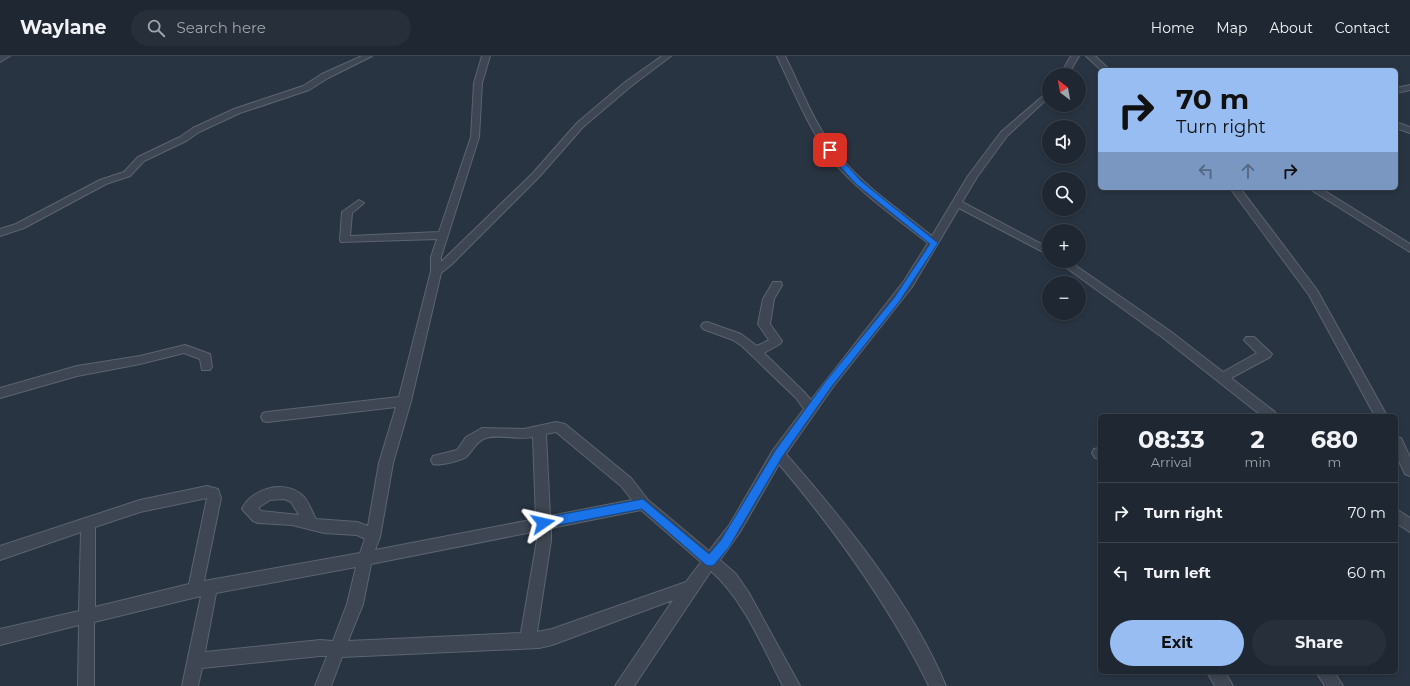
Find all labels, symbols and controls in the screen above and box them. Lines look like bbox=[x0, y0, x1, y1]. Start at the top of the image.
search box bbox=[131, 10, 411, 46]
text: Waylane bbox=[20, 16, 107, 39]
icon: search bbox=[145, 17, 167, 39]
text: Search here bbox=[177, 18, 266, 37]
text: Home bbox=[1151, 19, 1194, 37]
text: Map bbox=[1216, 19, 1247, 37]
text: About bbox=[1269, 19, 1313, 37]
text: Contact bbox=[1335, 19, 1390, 37]
north arrow bbox=[1042, 68, 1086, 112]
map controls bbox=[1042, 68, 1086, 320]
text: 70 m bbox=[1176, 82, 1249, 116]
icon: right bbox=[1110, 84, 1162, 136]
text: Turn right bbox=[1176, 116, 1266, 138]
button: sound bbox=[1042, 120, 1086, 164]
pin bbox=[813, 133, 847, 167]
icon: arrive bbox=[819, 139, 841, 161]
icon: left bbox=[1195, 160, 1217, 182]
icon: ahead bbox=[1237, 160, 1259, 182]
icon: right bbox=[1279, 160, 1301, 182]
button: search bbox=[1042, 172, 1086, 216]
button: + bbox=[1042, 224, 1086, 268]
button: − bbox=[1042, 276, 1086, 320]
text: 08:33 bbox=[1138, 425, 1205, 454]
text: 2 bbox=[1251, 425, 1265, 454]
text: 680 bbox=[1311, 425, 1358, 454]
text: Arrival bbox=[1151, 454, 1192, 470]
text: min bbox=[1245, 454, 1271, 470]
text: m bbox=[1327, 454, 1341, 470]
position arrow bbox=[522, 502, 564, 544]
icon: right bbox=[1110, 502, 1132, 524]
text: Turn right bbox=[1144, 503, 1223, 522]
text: 70 m bbox=[1348, 503, 1386, 522]
icon: left bbox=[1110, 562, 1132, 584]
text: Turn left bbox=[1144, 563, 1211, 582]
text: 60 m bbox=[1347, 563, 1386, 582]
button: Exit bbox=[1110, 620, 1244, 666]
button: Share bbox=[1252, 620, 1386, 666]

